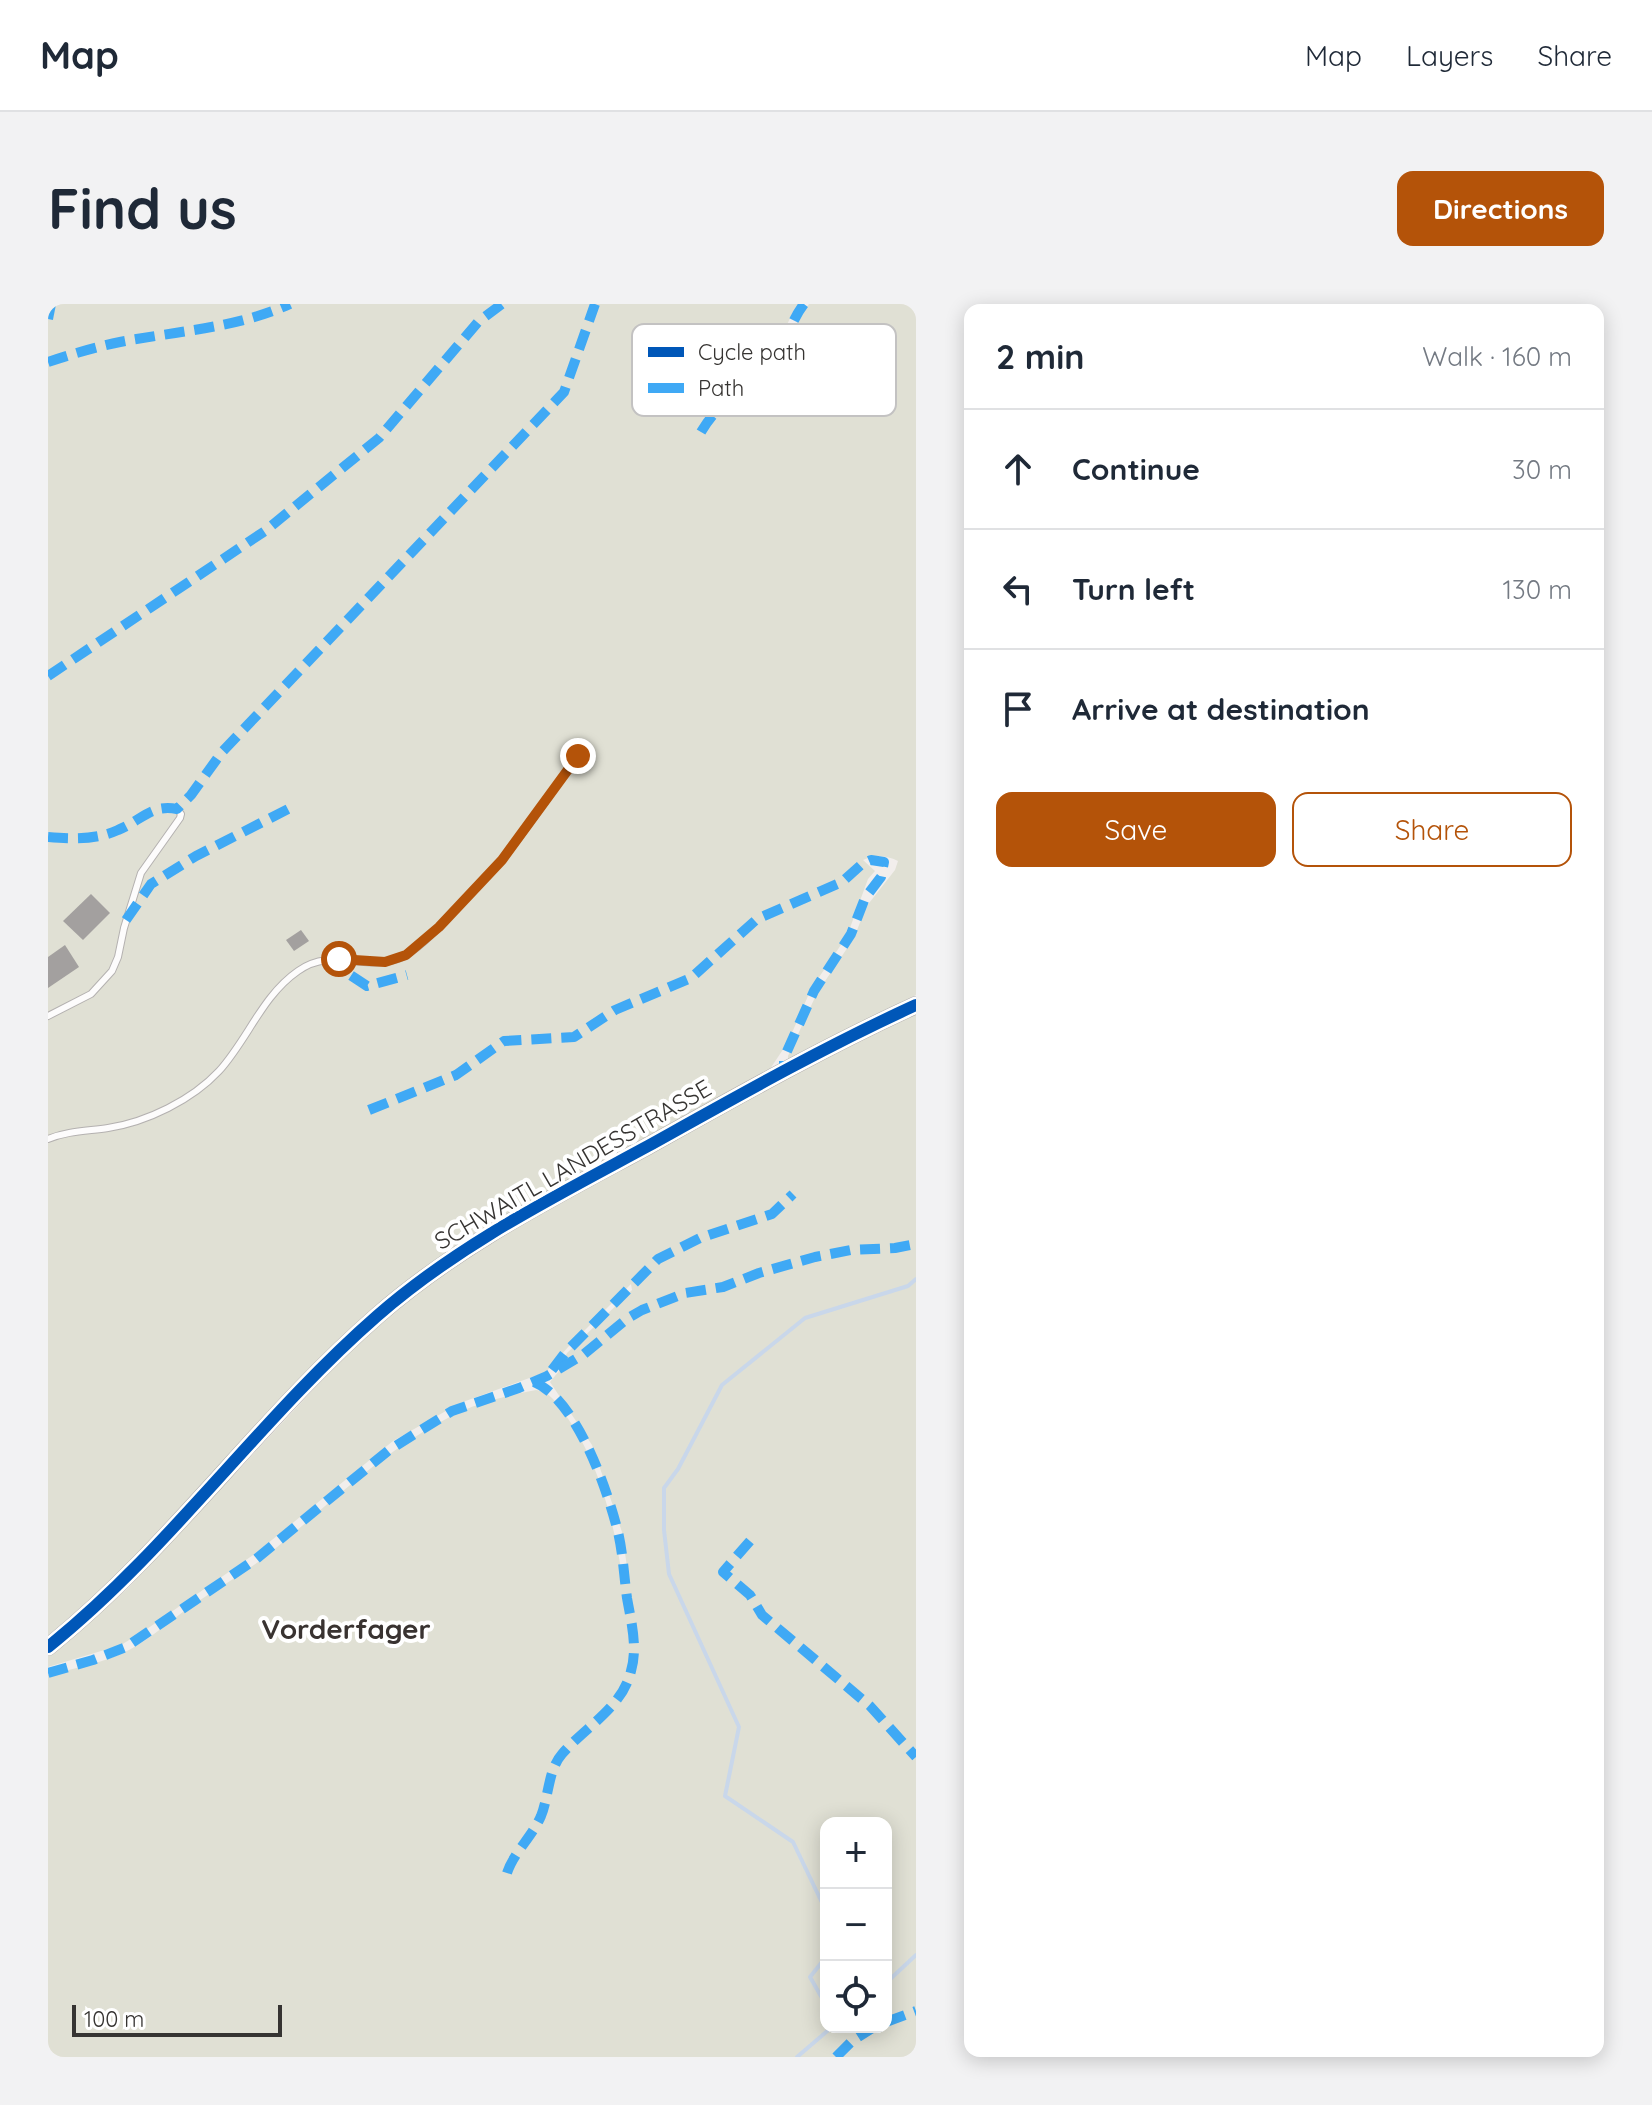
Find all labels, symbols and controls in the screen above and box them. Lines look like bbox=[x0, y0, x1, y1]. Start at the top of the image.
text: Map bbox=[40, 31, 119, 79]
text: Map bbox=[1305, 38, 1362, 73]
text: Layers bbox=[1406, 38, 1493, 73]
text: Share bbox=[1537, 38, 1612, 73]
button: Directions bbox=[1397, 171, 1604, 246]
text: Find us bbox=[48, 173, 237, 243]
legend bbox=[632, 324, 896, 416]
text: 2 min bbox=[996, 335, 1085, 378]
text: Cycle path bbox=[698, 338, 806, 366]
text: Walk · 160 m bbox=[1422, 340, 1572, 373]
text: Path bbox=[698, 374, 744, 402]
icon: ahead bbox=[996, 447, 1040, 491]
text: Continue bbox=[1072, 450, 1200, 488]
text: 30 m bbox=[1512, 453, 1572, 486]
icon: left bbox=[996, 567, 1040, 611]
text: Turn left bbox=[1072, 570, 1195, 608]
text: 130 m bbox=[1502, 573, 1572, 606]
icon: arrive bbox=[996, 687, 1040, 731]
text: Arrive at destination bbox=[1072, 690, 1370, 728]
route end bbox=[560, 738, 596, 774]
button: Save bbox=[996, 792, 1276, 867]
button: Share bbox=[1292, 792, 1572, 867]
route start bbox=[321, 941, 357, 977]
street label: SCHWAITL LANDESSTRASSE bbox=[429, 1072, 716, 1256]
district label: Vorderfager bbox=[261, 1611, 431, 1646]
map controls bbox=[820, 1817, 892, 2033]
button: + bbox=[820, 1817, 892, 1889]
button: − bbox=[820, 1889, 892, 1961]
button: locate bbox=[820, 1961, 892, 2033]
scale bar bbox=[72, 2001, 282, 2037]
text: 100 m bbox=[84, 2005, 144, 2033]

